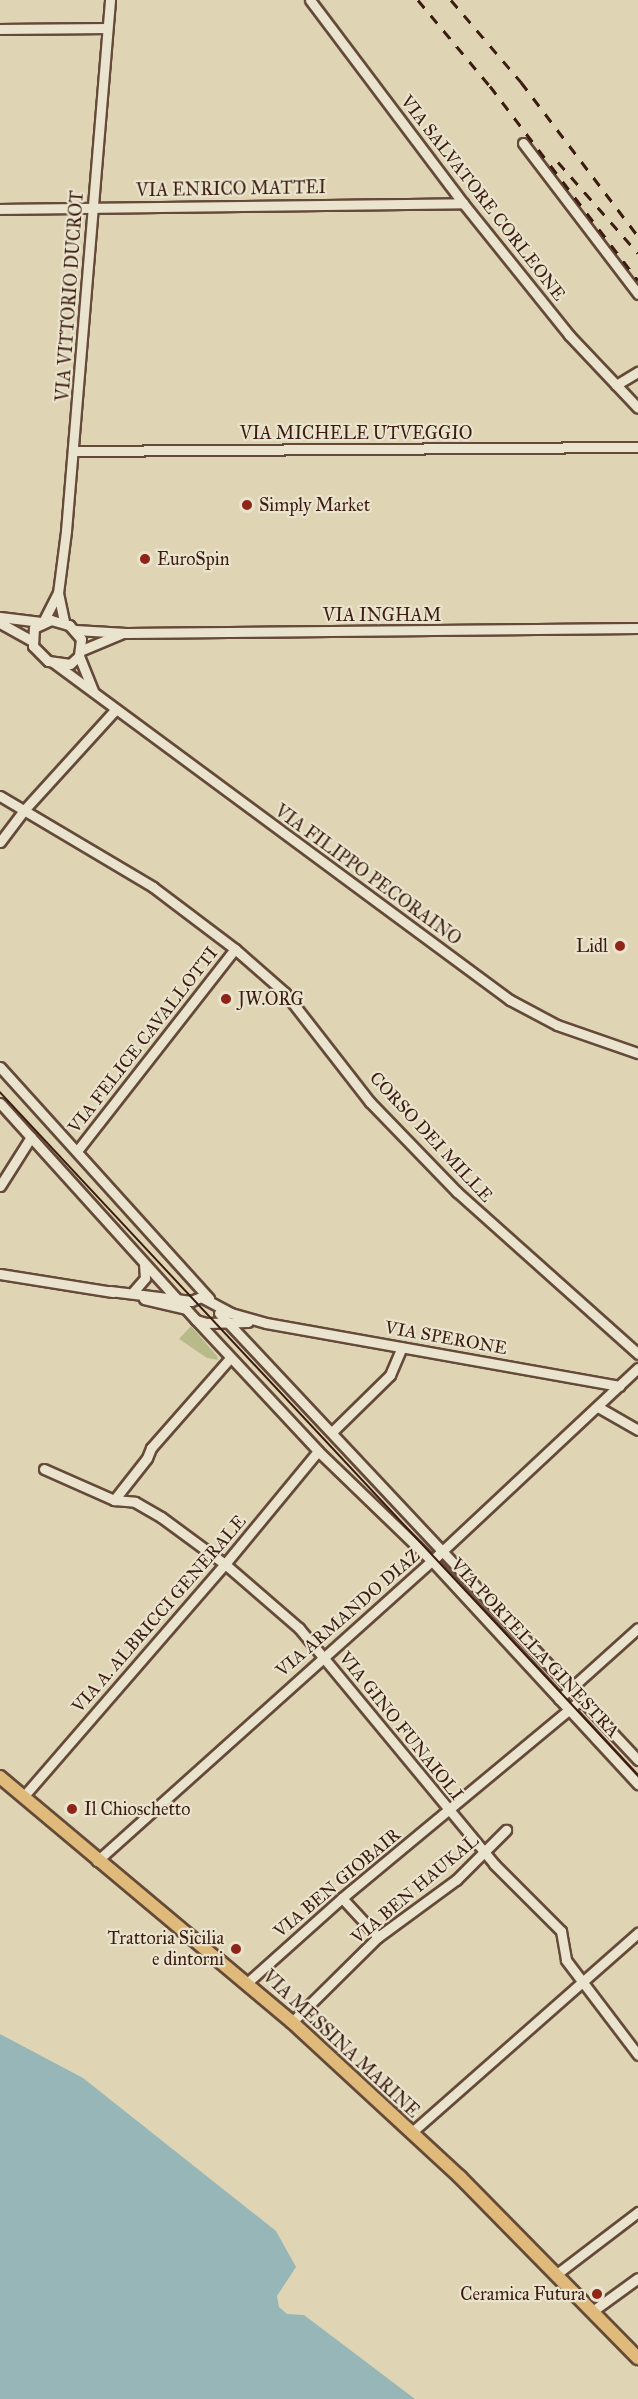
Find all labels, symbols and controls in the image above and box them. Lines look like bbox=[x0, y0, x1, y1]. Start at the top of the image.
street label: VIA SALVATORE CORLEONE bbox=[396, 91, 570, 305]
street label: VIA ENRICO MATTEI bbox=[136, 177, 326, 201]
street label: VIA VITTORIO DUCROT bbox=[52, 190, 88, 402]
street label: VIA MICHELE UTVEGGIO bbox=[240, 422, 472, 444]
place label: Simply Market bbox=[259, 494, 370, 516]
marker: Simply Market bbox=[240, 498, 254, 512]
place label: EuroSpin bbox=[157, 548, 229, 570]
marker: EuroSpin bbox=[138, 552, 152, 566]
street label: VIA INGHAM bbox=[323, 604, 441, 626]
street label: VIA FILIPPO PECORAINO bbox=[271, 800, 465, 950]
place label: Lidl bbox=[576, 935, 608, 957]
marker: Lidl bbox=[613, 939, 627, 953]
street label: VIA FELICE CAVALLOTTI bbox=[64, 943, 222, 1137]
place label: JW.ORG bbox=[238, 988, 304, 1010]
marker: JW.ORG bbox=[219, 992, 233, 1006]
street label: CORSO DEI MILLE bbox=[365, 1067, 497, 1207]
street label: VIA SPERONE bbox=[383, 1317, 509, 1359]
street label: VIA A. ALBRICCI GENERALE bbox=[67, 1511, 251, 1717]
street label: VIA ARMANDO DIAZ bbox=[272, 1545, 424, 1681]
street label: VIA PORTELLA GINESTRA bbox=[446, 1554, 624, 1742]
street label: VIA GINO FUNAIOLI bbox=[334, 1647, 468, 1805]
place label: Il Chioschetto bbox=[84, 1798, 190, 1820]
marker: Il Chioschetto bbox=[65, 1802, 79, 1816]
street label: VIA BEN GIOBAIR bbox=[269, 1824, 405, 1942]
street label: VIA BEN HAUKAL bbox=[347, 1830, 483, 1948]
place label: Trattoria Sicilia e dintorni bbox=[107, 1928, 224, 1970]
marker: Trattoria Sicilia e dintorni bbox=[229, 1942, 243, 1956]
street label: VIA MESSINA MARINE bbox=[258, 1966, 424, 2122]
place label: Ceramica Futura bbox=[460, 2283, 585, 2305]
marker: Ceramica Futura bbox=[590, 2287, 604, 2301]

